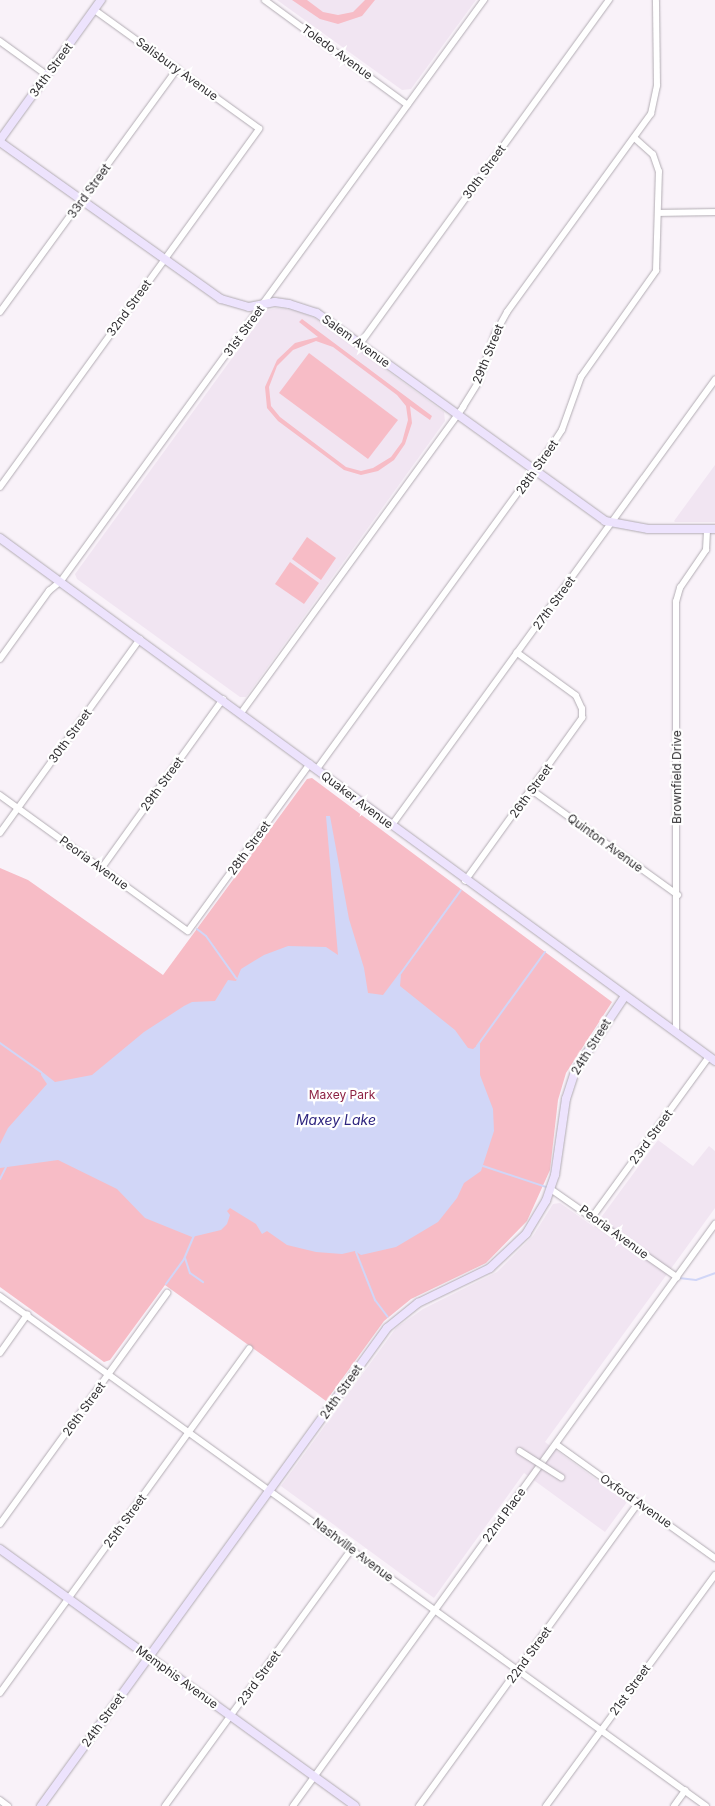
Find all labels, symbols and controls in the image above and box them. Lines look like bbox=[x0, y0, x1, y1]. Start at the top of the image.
street label: Toledo Avenue bbox=[299, 21, 375, 83]
street label: Salisbury Avenue bbox=[133, 34, 221, 104]
street label: 34th Street bbox=[27, 40, 75, 100]
street label: 30th Street bbox=[460, 142, 508, 202]
street label: 33rd Street bbox=[64, 161, 114, 221]
street label: 32nd Street bbox=[104, 277, 154, 339]
street label: 31st Street bbox=[221, 303, 267, 359]
street label: Salem Avenue bbox=[319, 312, 393, 370]
street label: 29th Street bbox=[469, 322, 507, 386]
street label: 28th Street bbox=[513, 437, 561, 497]
street label: 27th Street bbox=[530, 574, 578, 632]
street label: 30th Street bbox=[46, 706, 94, 766]
street label: Brownfield Drive bbox=[670, 730, 684, 824]
street label: 29th Street bbox=[138, 754, 186, 814]
street label: 26th Street bbox=[507, 761, 555, 821]
street label: Quaker Avenue bbox=[318, 768, 396, 832]
street label: Quinton Avenue bbox=[564, 811, 646, 875]
street label: 28th Street bbox=[225, 818, 273, 878]
street label: Peoria Avenue bbox=[57, 833, 131, 893]
street label: 24th Street bbox=[568, 1016, 614, 1078]
park label: Maxey Park bbox=[309, 1088, 375, 1102]
street label: 23rd Street bbox=[626, 1107, 676, 1167]
water label: Maxey Lake bbox=[296, 1112, 376, 1128]
street label: Peoria Avenue bbox=[577, 1202, 651, 1262]
street label: 24th Street bbox=[317, 1362, 365, 1422]
street label: 26th Street bbox=[60, 1379, 108, 1439]
street label: Oxford Avenue bbox=[597, 1471, 675, 1531]
street label: 22nd Place bbox=[479, 1485, 529, 1545]
street label: 25th Street bbox=[101, 1491, 149, 1551]
street label: Nashville Avenue bbox=[310, 1515, 396, 1585]
street label: 22nd Street bbox=[504, 1624, 554, 1686]
street label: Memphis Avenue bbox=[133, 1643, 221, 1711]
street label: 23rd Street bbox=[234, 1648, 284, 1708]
street label: 21st Street bbox=[607, 1662, 653, 1718]
street label: 24th Street bbox=[79, 1690, 127, 1750]

